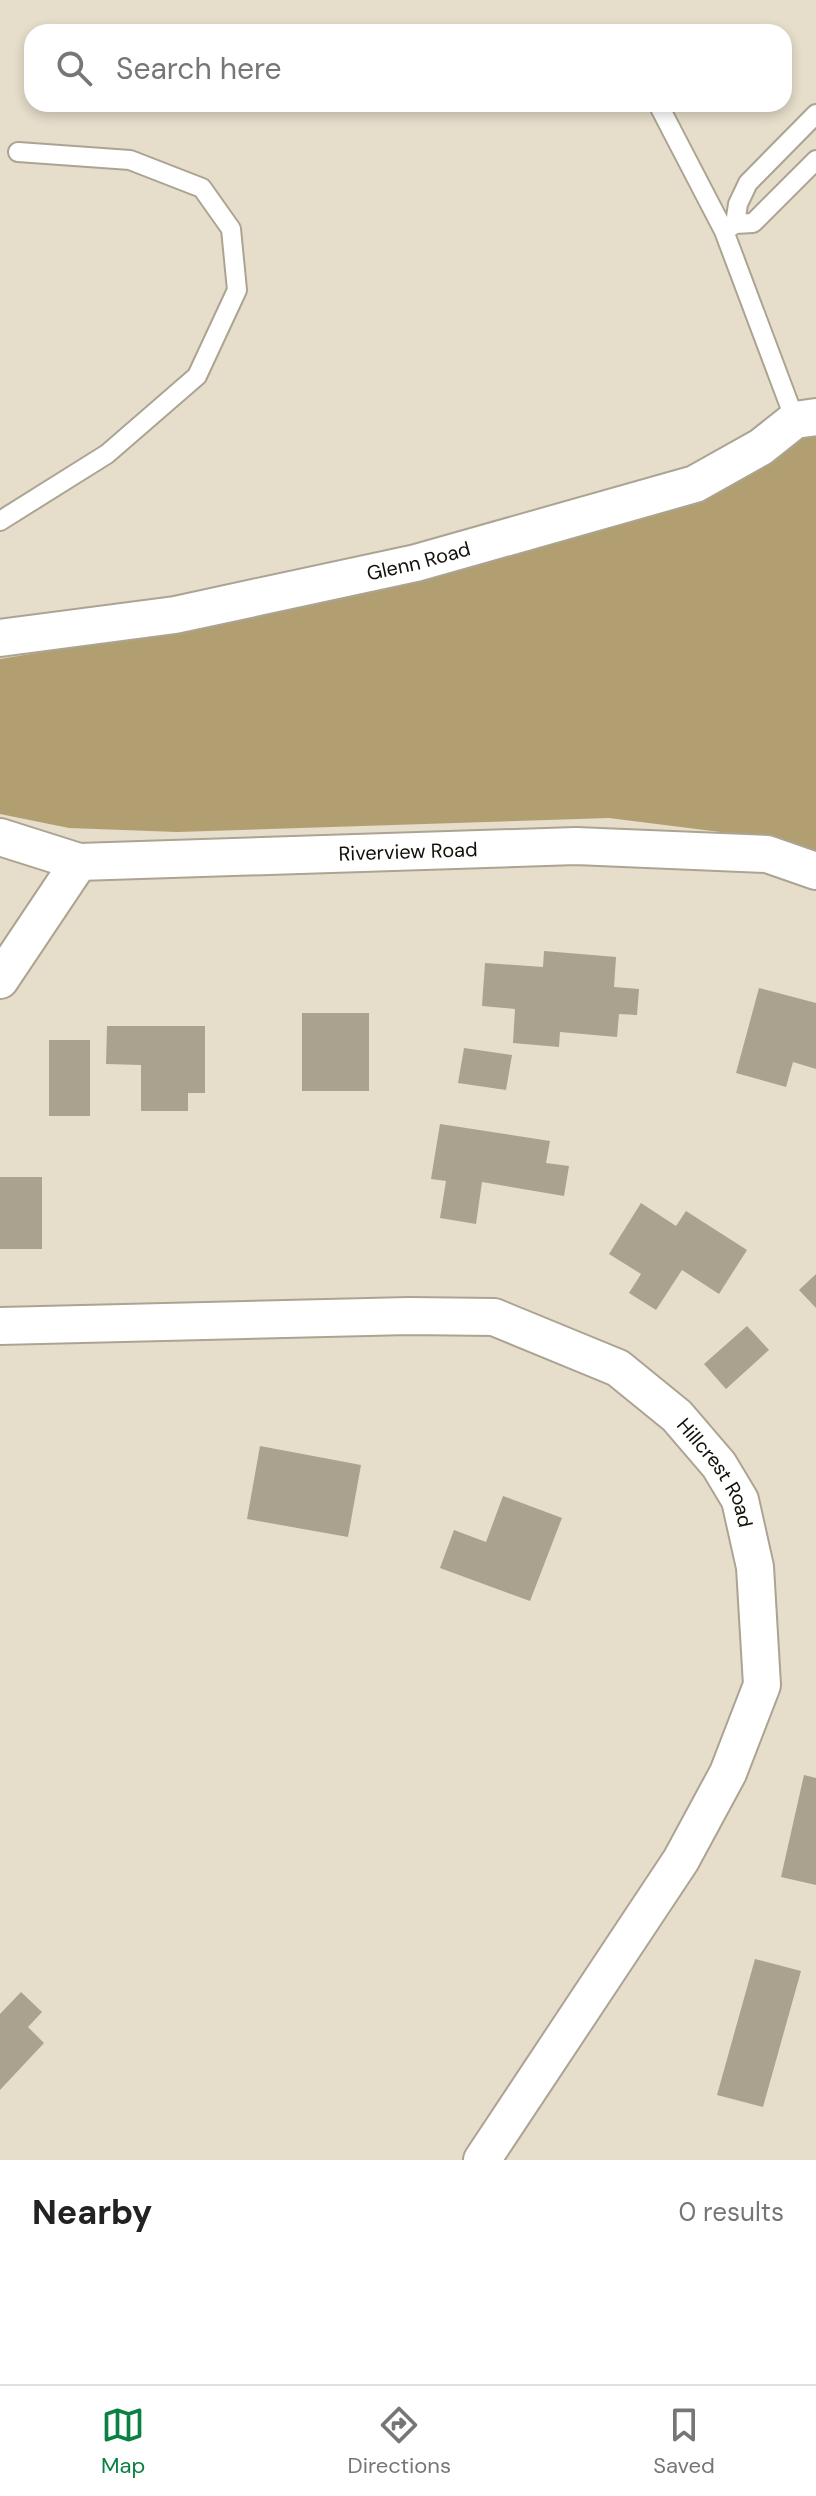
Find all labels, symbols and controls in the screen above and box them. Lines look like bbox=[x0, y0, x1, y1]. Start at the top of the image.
search box bbox=[24, 24, 792, 112]
icon: search bbox=[52, 46, 96, 90]
text: Search here bbox=[116, 49, 282, 88]
street label: Glenn Road bbox=[364, 535, 473, 586]
street label: Riverview Road bbox=[338, 836, 478, 867]
street label: Hillcrest Road bbox=[671, 1412, 759, 1530]
text: Nearby bbox=[32, 2190, 152, 2235]
text: 0 results bbox=[678, 2195, 784, 2229]
tab: Map bbox=[101, 2403, 145, 2480]
tab: Directions bbox=[348, 2403, 451, 2480]
tab: Saved bbox=[653, 2403, 715, 2480]

